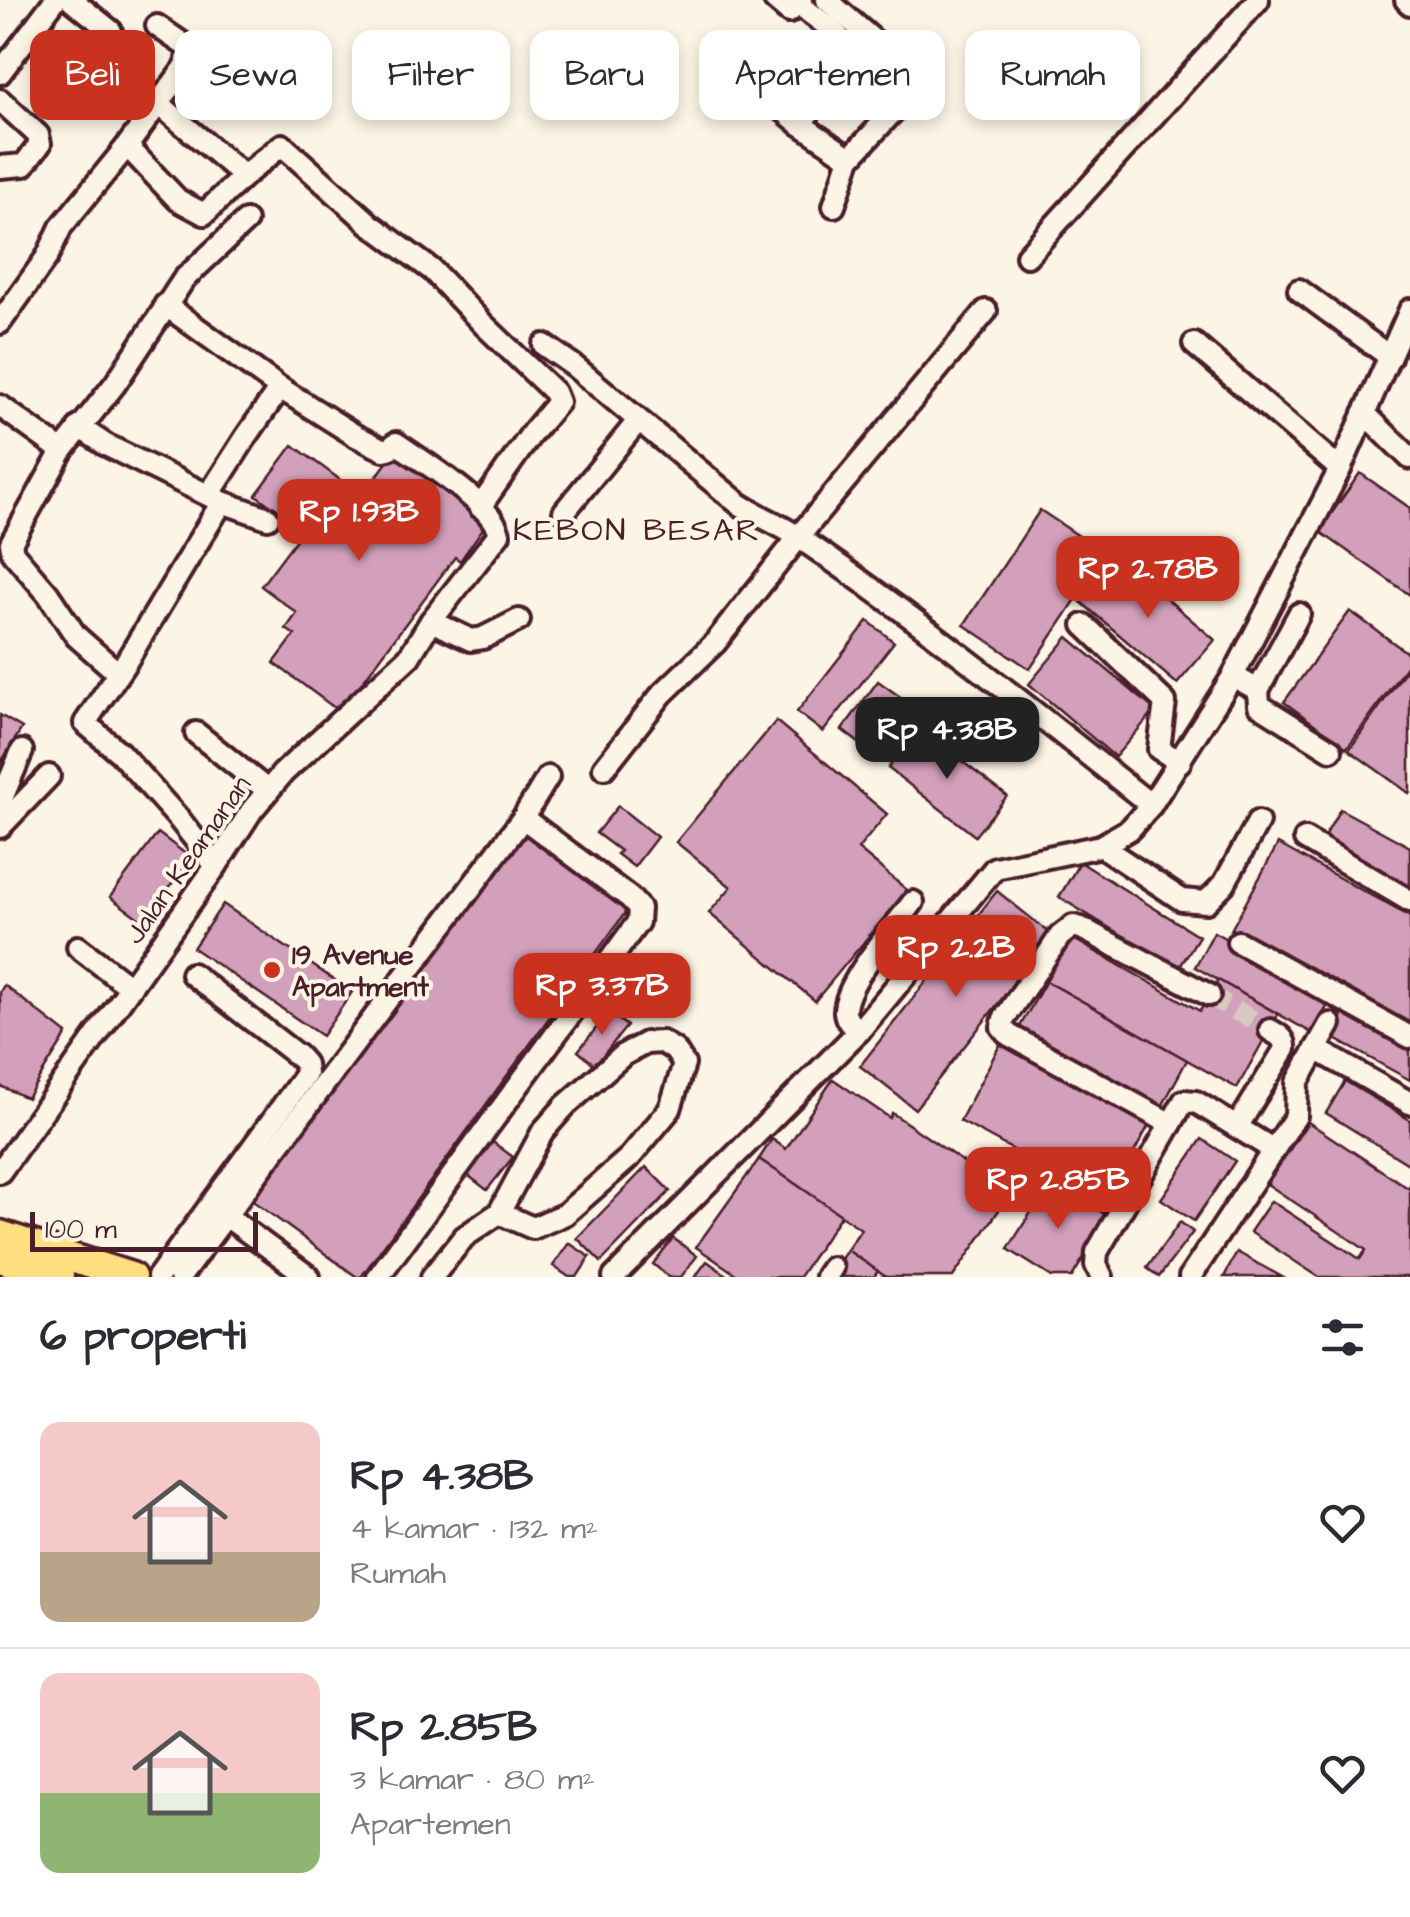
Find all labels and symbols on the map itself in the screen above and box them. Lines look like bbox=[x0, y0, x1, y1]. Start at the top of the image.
pin: Rp 1.93B bbox=[256, 479, 462, 564]
district label: KEBON BESAR bbox=[513, 508, 761, 553]
pin: Rp 2.78B bbox=[1045, 536, 1251, 621]
pin: Rp 4.38B bbox=[844, 697, 1050, 782]
street label: Jalan Keamanan bbox=[116, 768, 261, 952]
pin: Rp 2.2B bbox=[864, 915, 1048, 1000]
place label: 19 Avenue Apartment bbox=[292, 936, 429, 1008]
pin: Rp 3.37B bbox=[499, 953, 705, 1038]
marker: 19 Avenue Apartment bbox=[261, 959, 283, 981]
pin: Rp 2.85B bbox=[955, 1147, 1161, 1232]
scale bar bbox=[30, 1207, 258, 1252]

